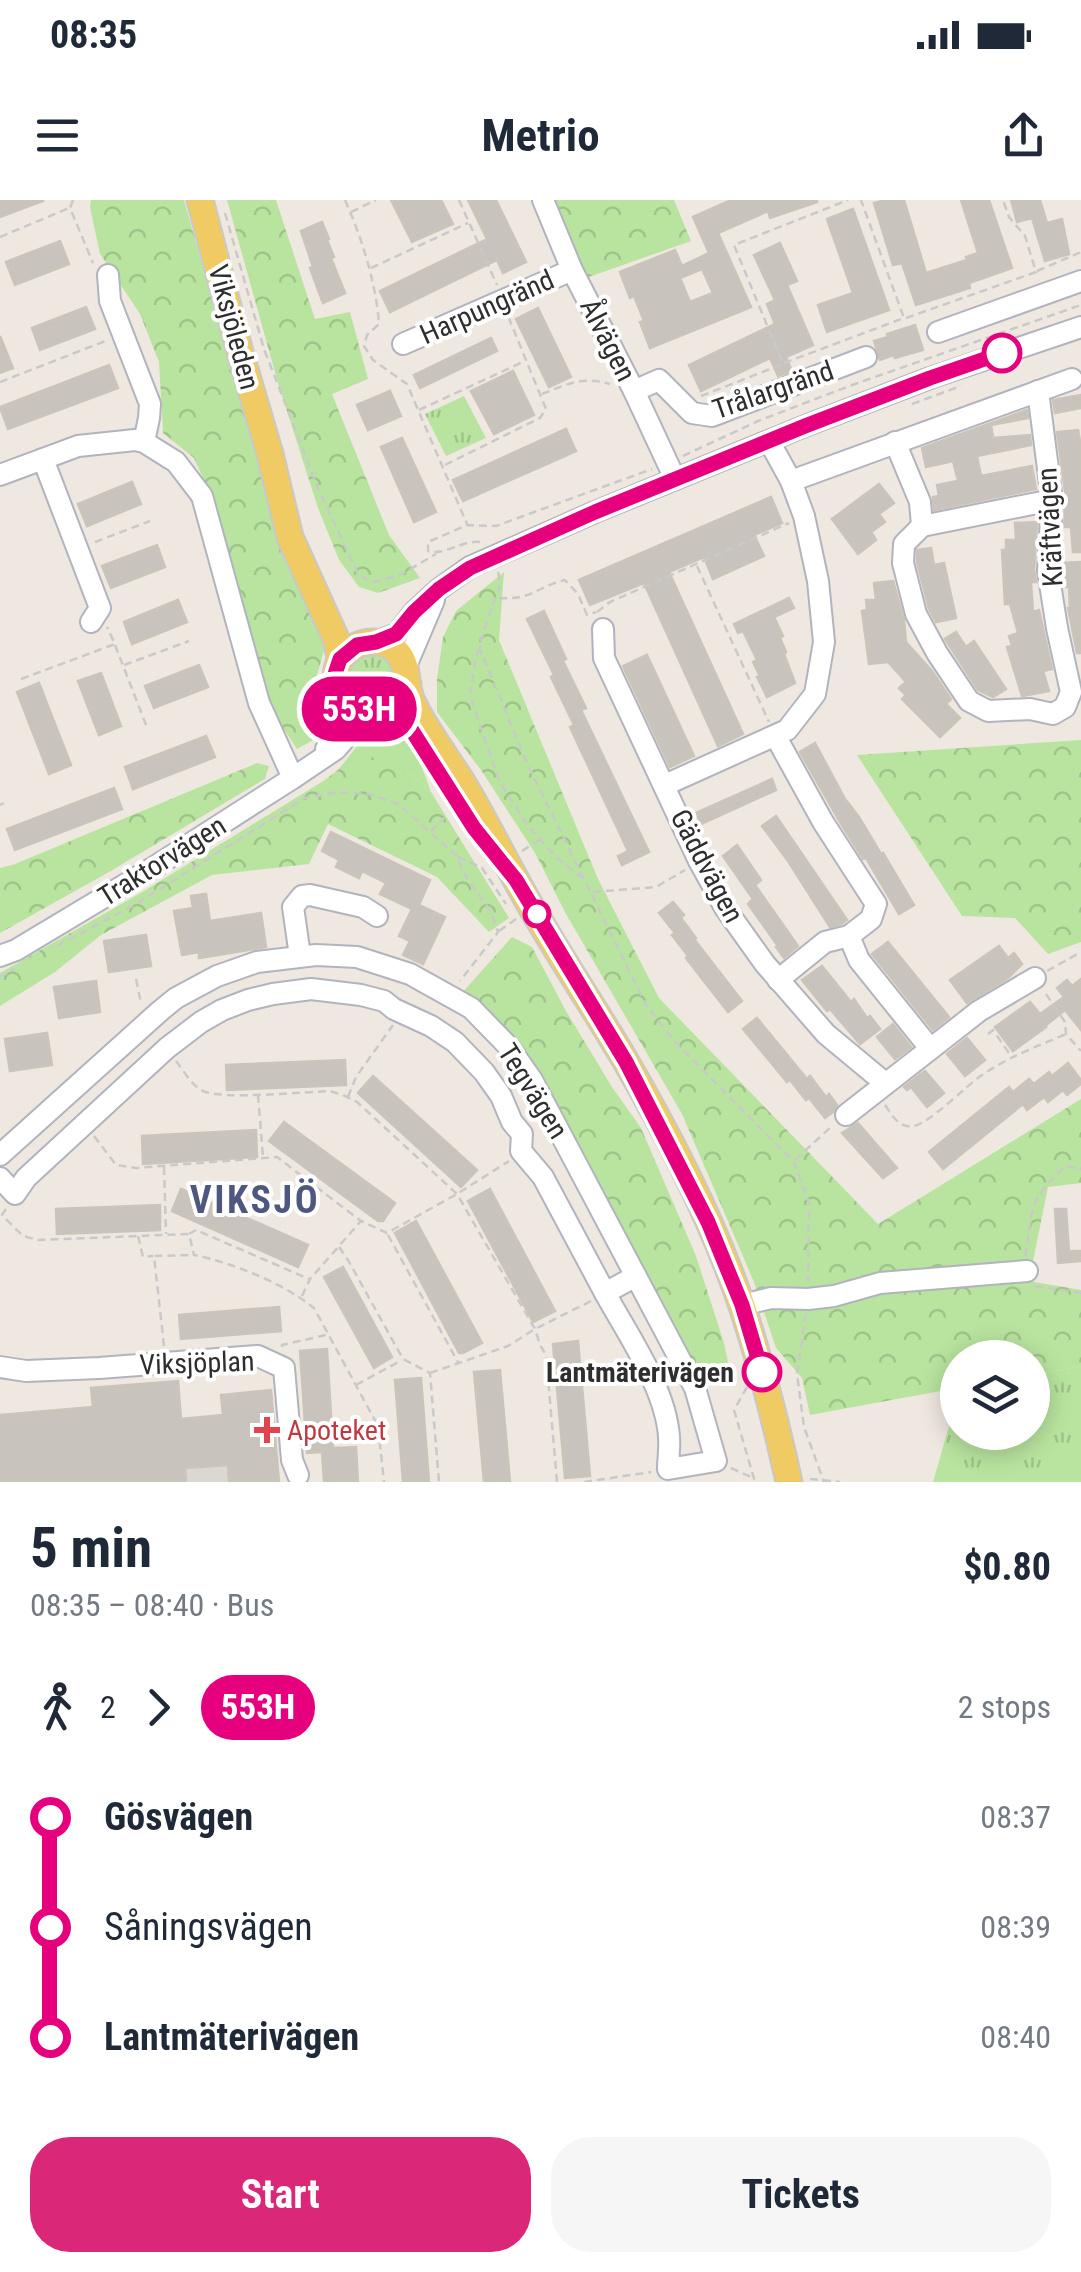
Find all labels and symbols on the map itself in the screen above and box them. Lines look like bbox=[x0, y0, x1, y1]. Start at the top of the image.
street label: Viksjöleden bbox=[202, 261, 266, 393]
street label: Harpungränd bbox=[415, 263, 559, 351]
street label: Ålvägen bbox=[573, 293, 644, 387]
unlabelled marker bbox=[983, 334, 1021, 372]
street label: Trålargränd bbox=[708, 354, 838, 426]
street label: Kräftvägen bbox=[1030, 466, 1070, 588]
line badge: 553H bbox=[289, 676, 429, 742]
street label: Gäddvägen bbox=[663, 804, 751, 928]
street label: Traktorvägen bbox=[92, 809, 232, 913]
unlabelled marker bbox=[524, 901, 550, 927]
street label: Tegvägen bbox=[491, 1037, 575, 1145]
district label: VIKSJÖ bbox=[190, 1178, 320, 1222]
street label: Viksjöplan bbox=[139, 1345, 255, 1381]
marker: Lantmäterivägen bbox=[743, 1353, 781, 1391]
place label: Lantmäterivägen bbox=[546, 1356, 734, 1389]
place label: Apoteket bbox=[287, 1414, 386, 1447]
marker: Apoteket bbox=[256, 1419, 278, 1441]

